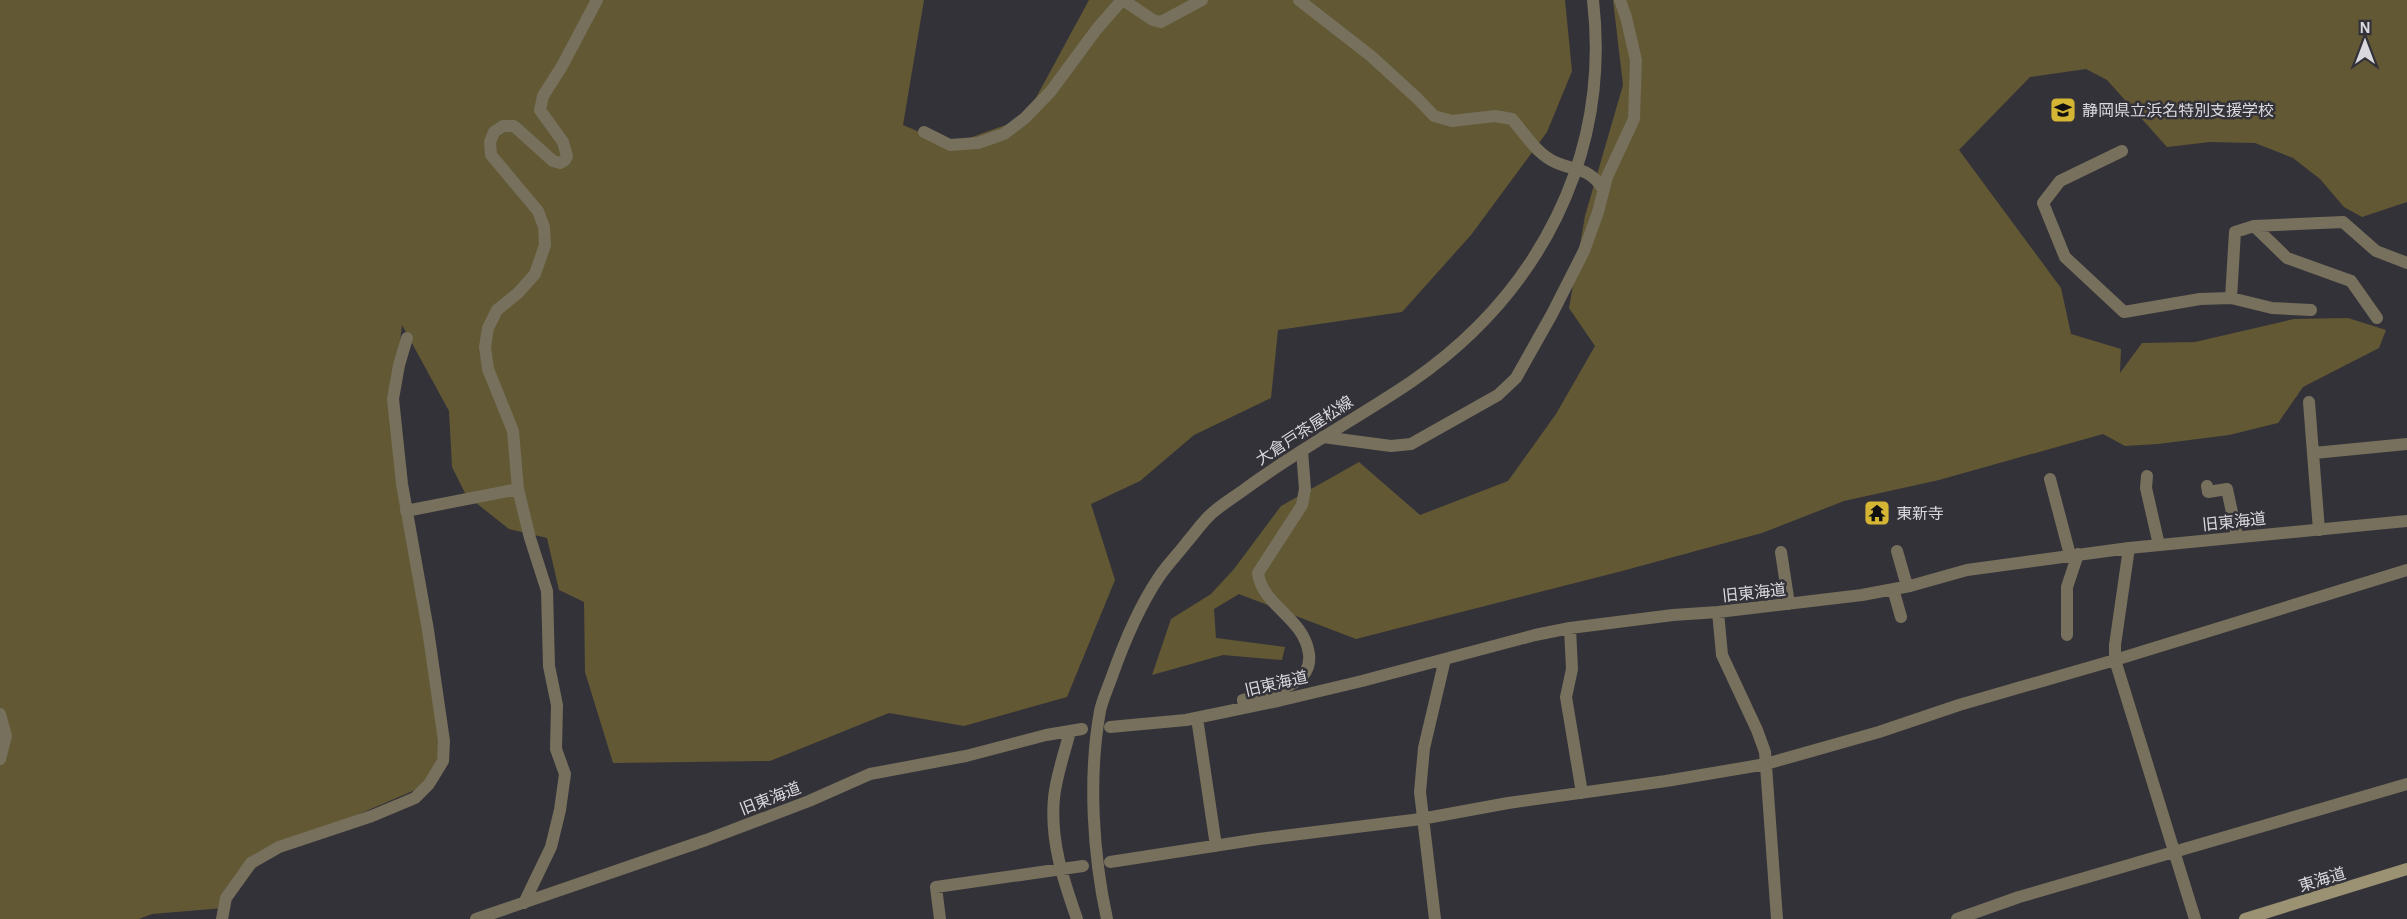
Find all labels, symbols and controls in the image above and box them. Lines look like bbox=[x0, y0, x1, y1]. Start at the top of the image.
north arrow bbox=[2335, 12, 2395, 72]
text: N bbox=[2359, 20, 2371, 36]
school or university icon: 静岡県立浜名特別支援学校 bbox=[2048, 95, 2078, 125]
place label: 静岡県立浜名特別支援学校 bbox=[2082, 102, 2274, 119]
street label: 大倉戸茶屋松線 bbox=[1253, 393, 1356, 468]
temple icon: 東新寺 bbox=[1862, 498, 1892, 528]
place label: 東新寺 bbox=[1896, 505, 1944, 522]
street label: 旧東海道 bbox=[2201, 510, 2267, 533]
street label: 旧東海道 bbox=[1721, 581, 1787, 604]
street label: 旧東海道 bbox=[1243, 668, 1309, 699]
street label: 旧東海道 bbox=[737, 779, 803, 818]
street label: 東海道 bbox=[2297, 864, 2348, 895]

